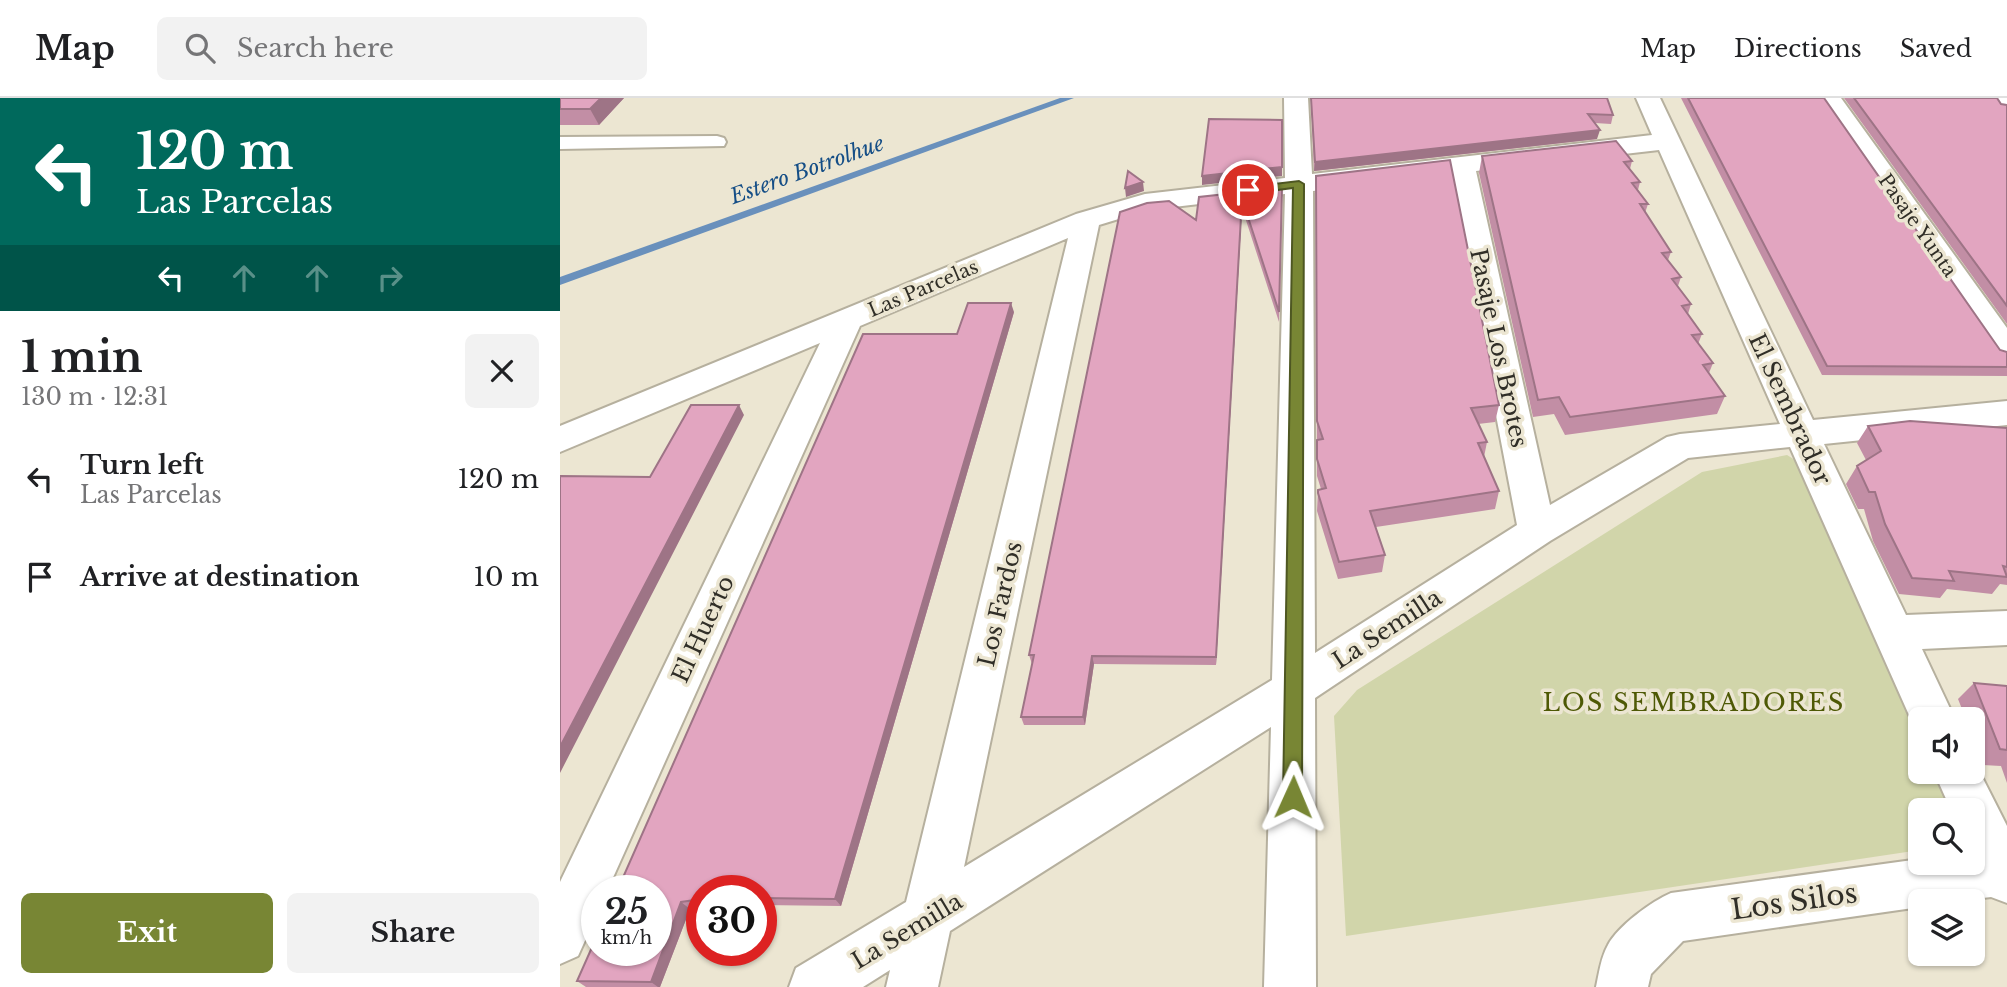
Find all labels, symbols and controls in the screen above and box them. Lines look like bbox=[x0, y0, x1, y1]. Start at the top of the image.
search box bbox=[157, 17, 647, 80]
text: Map bbox=[35, 28, 115, 69]
icon: search bbox=[181, 29, 219, 67]
text: Search here bbox=[237, 32, 394, 64]
text: Map bbox=[1640, 34, 1696, 63]
text: Directions bbox=[1734, 34, 1862, 63]
text: Saved bbox=[1900, 34, 1972, 63]
text: 120 m bbox=[136, 121, 294, 182]
icon: left bbox=[21, 126, 112, 217]
water label: Estero Botrolhue bbox=[726, 130, 888, 210]
pin bbox=[1218, 160, 1278, 220]
street label: Pasaje Yunta bbox=[1874, 169, 1962, 282]
icon: arrive bbox=[1229, 171, 1267, 209]
text: Las Parcelas bbox=[136, 182, 333, 222]
street label: Pasaje Los Brotes bbox=[1464, 246, 1534, 450]
street label: Las Parcelas bbox=[865, 255, 982, 322]
icon: left bbox=[152, 259, 190, 297]
icon: ahead bbox=[225, 259, 263, 297]
icon: ahead bbox=[298, 259, 336, 297]
icon: right bbox=[371, 259, 409, 297]
street label: El Sembrador bbox=[1743, 329, 1837, 489]
text: 1 min bbox=[21, 331, 143, 383]
button: close bbox=[465, 334, 539, 408]
text: 130 m · 12:31 bbox=[21, 383, 168, 411]
text: Turn left bbox=[80, 449, 204, 481]
icon: left bbox=[21, 460, 59, 498]
text: 120 m bbox=[457, 463, 539, 495]
text: Las Parcelas bbox=[80, 481, 222, 509]
street label: Los Fardos bbox=[972, 539, 1028, 669]
icon: arrive bbox=[21, 558, 59, 596]
text: Arrive at destination bbox=[80, 561, 360, 593]
text: 10 m bbox=[473, 561, 539, 593]
street label: El Huerto bbox=[666, 571, 740, 687]
street label: La Semilla bbox=[1327, 583, 1447, 675]
district label: LOS SEMBRADORES bbox=[1543, 688, 1845, 717]
map controls bbox=[1908, 707, 1985, 966]
button: sound bbox=[1908, 707, 1985, 784]
position arrow bbox=[1256, 760, 1330, 834]
button: search bbox=[1908, 798, 1985, 875]
speed limit sign: 30 bbox=[686, 875, 777, 966]
street label: Los Silos bbox=[1729, 875, 1859, 928]
street label: La Semilla bbox=[847, 887, 968, 975]
button: layers bbox=[1908, 889, 1985, 966]
text: 25 bbox=[605, 890, 648, 933]
button: Exit bbox=[21, 893, 273, 973]
button: Share bbox=[287, 893, 539, 973]
text: km/h bbox=[601, 927, 652, 949]

